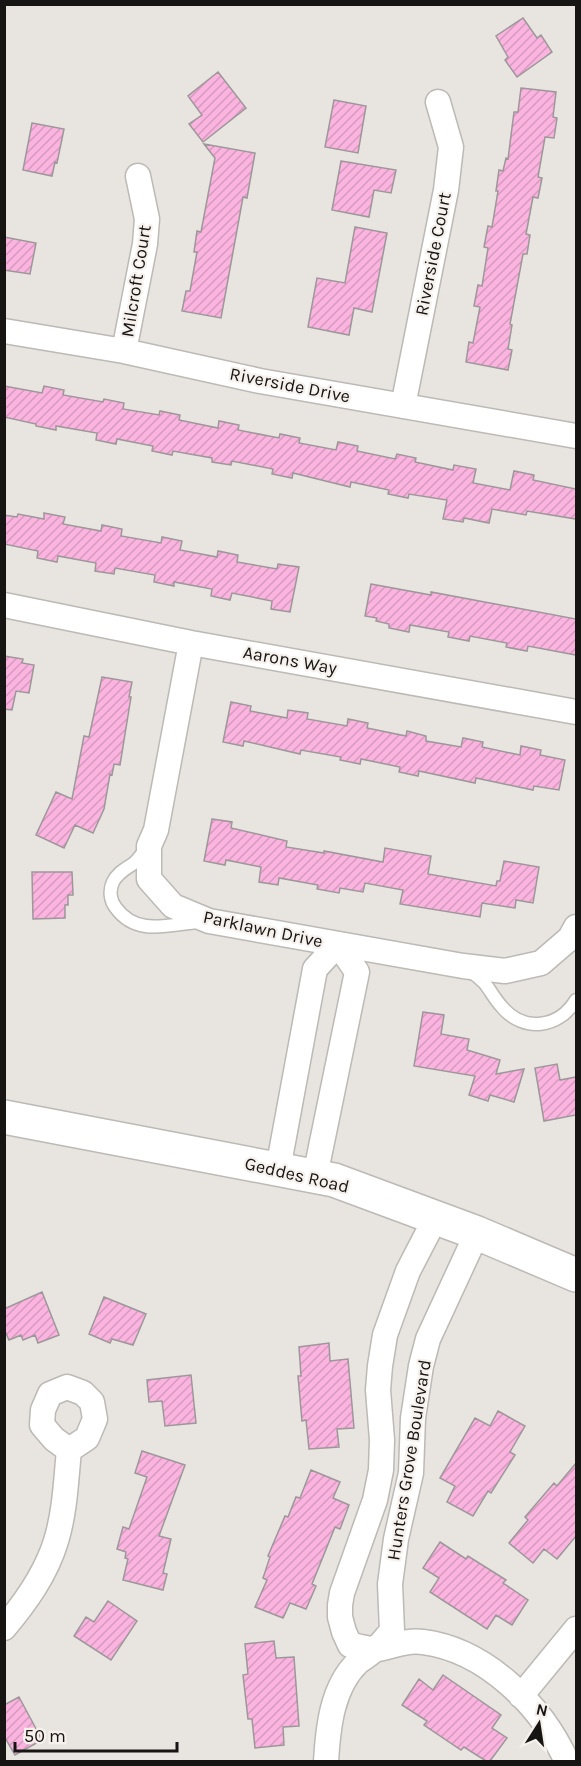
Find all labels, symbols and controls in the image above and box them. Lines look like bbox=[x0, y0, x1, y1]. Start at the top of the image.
street label: Riverside Court bbox=[410, 190, 456, 318]
street label: Milcroft Court bbox=[116, 223, 156, 339]
street label: Riverside Drive bbox=[228, 363, 352, 407]
street label: Aarons Way bbox=[241, 641, 339, 679]
street label: Parklawn Drive bbox=[201, 906, 325, 952]
street label: Geddes Road bbox=[243, 1152, 351, 1198]
street label: Hunters Grove Boulevard bbox=[382, 1358, 436, 1562]
north arrow bbox=[509, 1694, 569, 1754]
text: N bbox=[534, 1699, 550, 1720]
scale bar bbox=[15, 1715, 177, 1753]
text: 50 m bbox=[24, 1725, 66, 1747]

